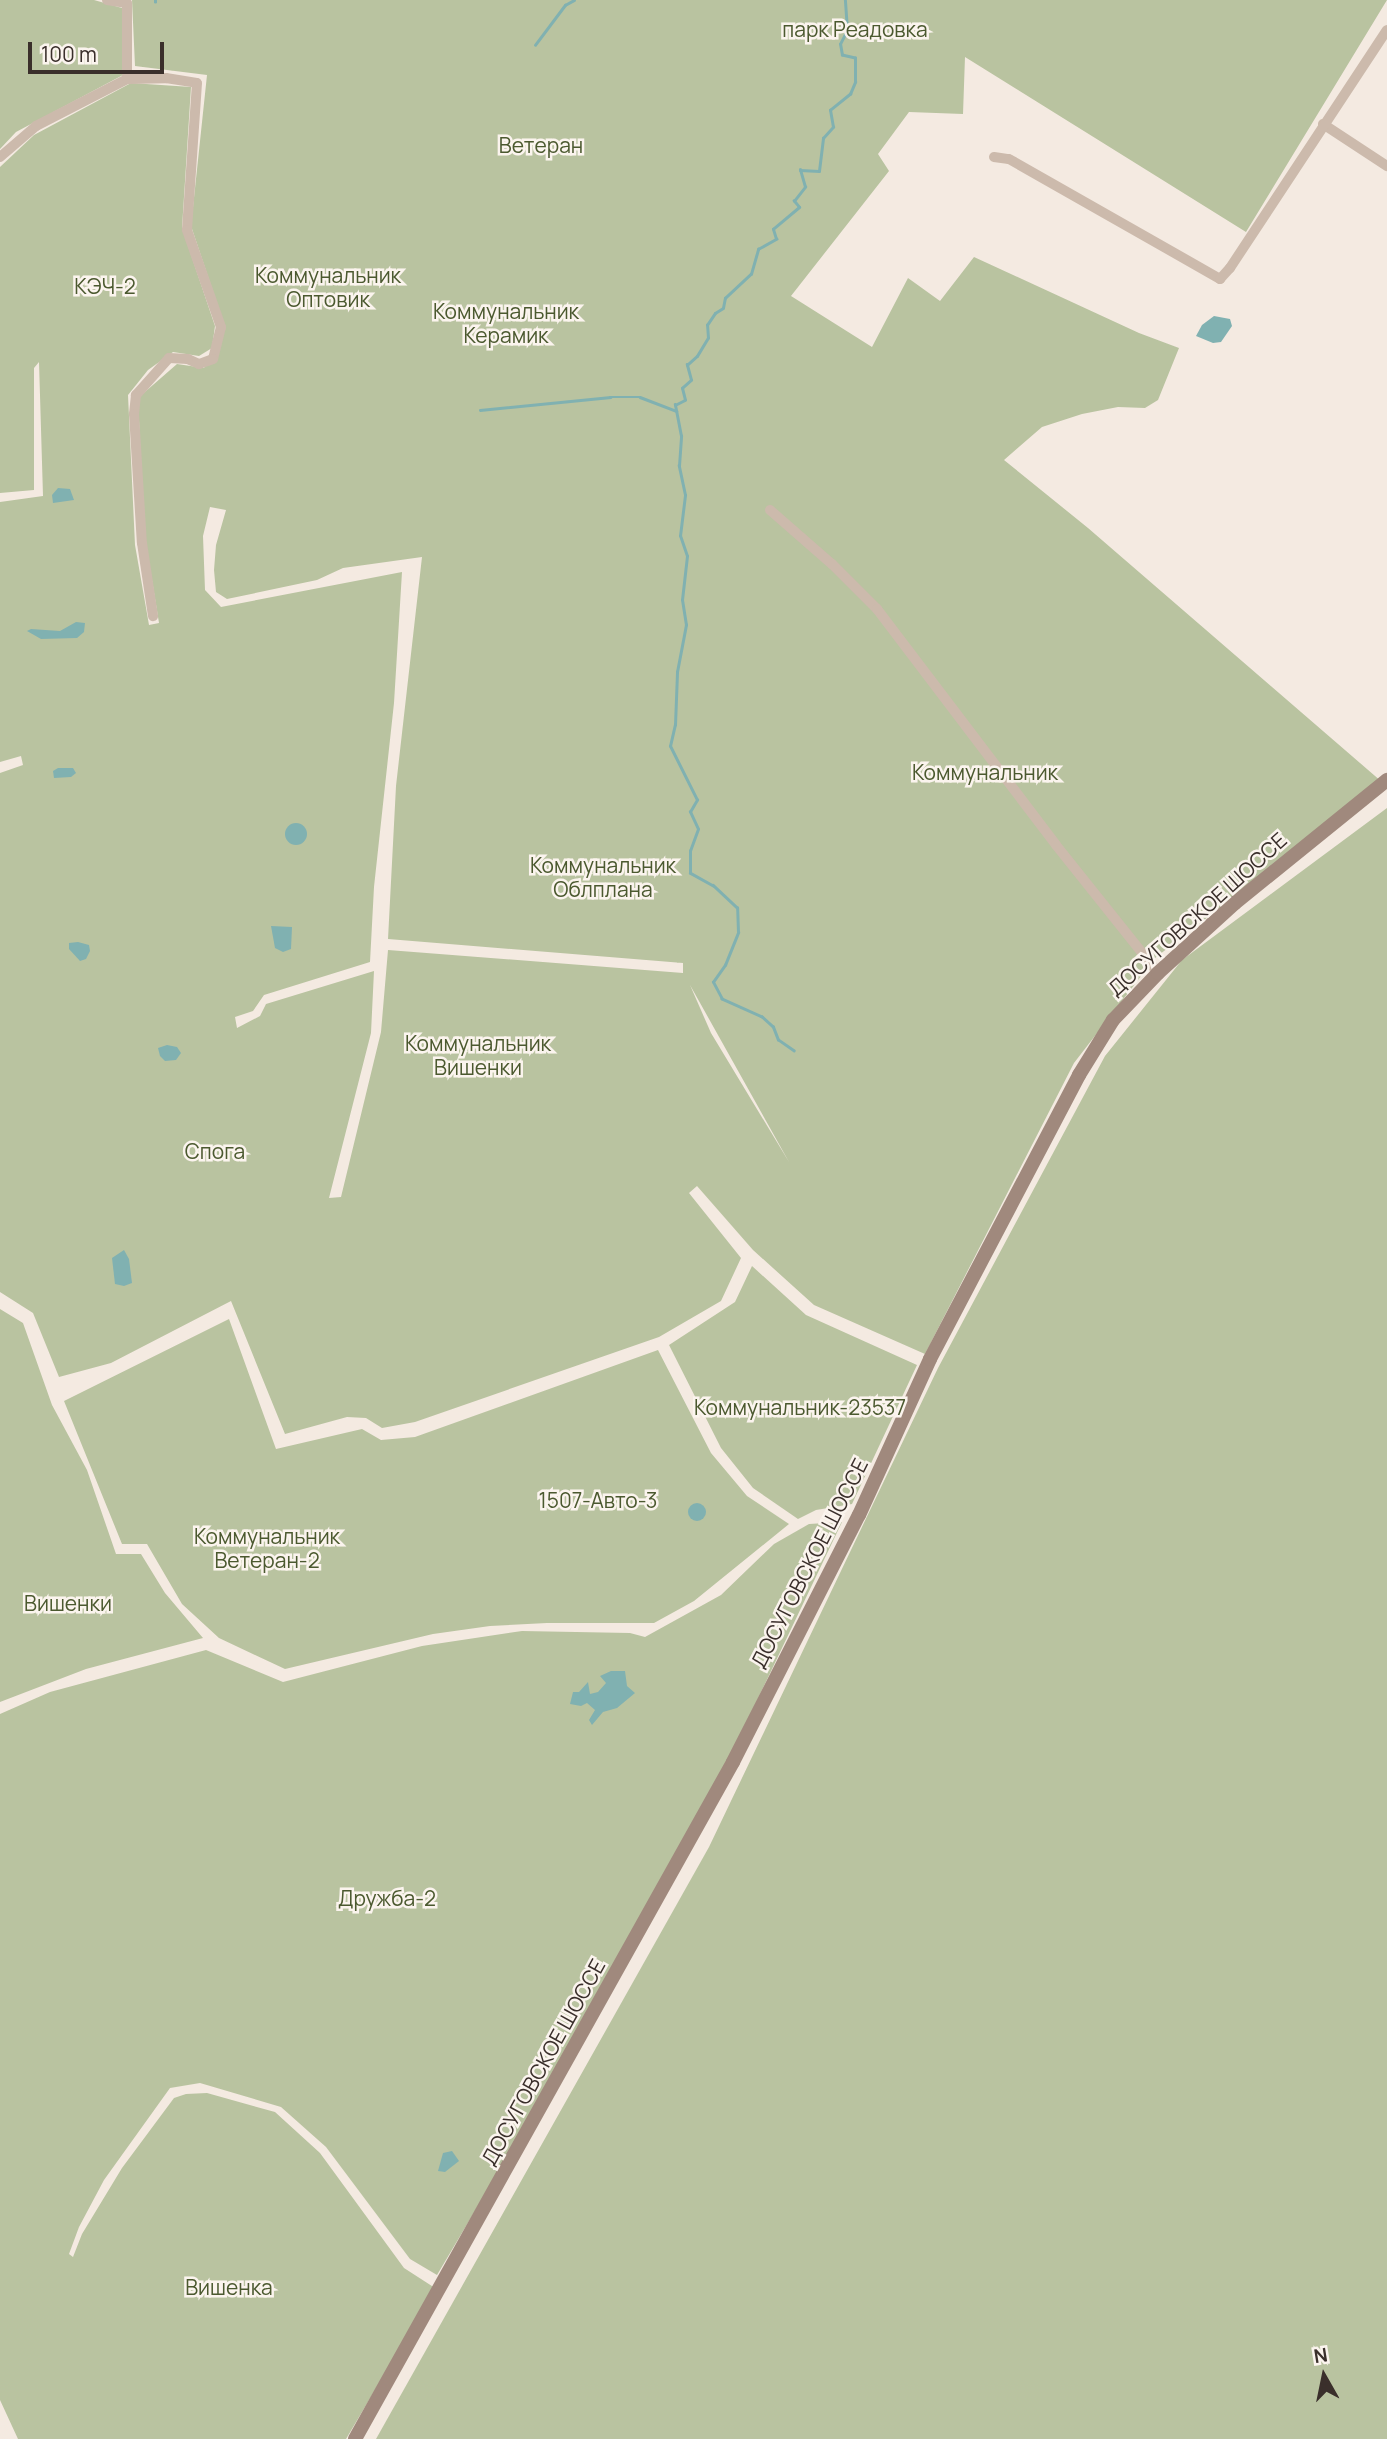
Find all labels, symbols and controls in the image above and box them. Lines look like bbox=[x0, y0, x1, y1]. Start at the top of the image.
park label: парк Реадовка bbox=[782, 16, 928, 42]
scale bar bbox=[32, 28, 168, 72]
text: 100 m bbox=[41, 40, 97, 68]
park label: Ветеран bbox=[499, 132, 583, 158]
park label: Коммунальник Оптовик bbox=[255, 262, 401, 312]
park label: КЭЧ-2 bbox=[74, 273, 136, 299]
park label: Коммунальник Керамик bbox=[433, 298, 579, 348]
park label: Коммунальник bbox=[912, 759, 1058, 785]
street label: ДОСУГОВСКОЕ ШОССЕ bbox=[1102, 827, 1292, 1001]
park label: Коммунальник Облплана bbox=[530, 852, 676, 902]
park label: Коммунальник Вишенки bbox=[405, 1030, 551, 1080]
park label: Спога bbox=[185, 1138, 245, 1164]
park label: Коммунальник-23537 bbox=[694, 1394, 906, 1420]
street label: ДОСУГОВСКОЕ ШОССЕ bbox=[745, 1454, 873, 1672]
park label: 1507-Авто-3 bbox=[539, 1487, 657, 1513]
park label: Коммунальник Ветеран-2 bbox=[194, 1523, 340, 1573]
park label: Вишенки bbox=[24, 1590, 112, 1616]
park label: Дружба-2 bbox=[338, 1885, 436, 1911]
street label: ДОСУГОВСКОЕ ШОССЕ bbox=[476, 1955, 610, 2169]
park label: Вишенка bbox=[185, 2274, 273, 2300]
north arrow bbox=[1289, 2341, 1359, 2411]
text: N bbox=[1312, 2341, 1329, 2369]

